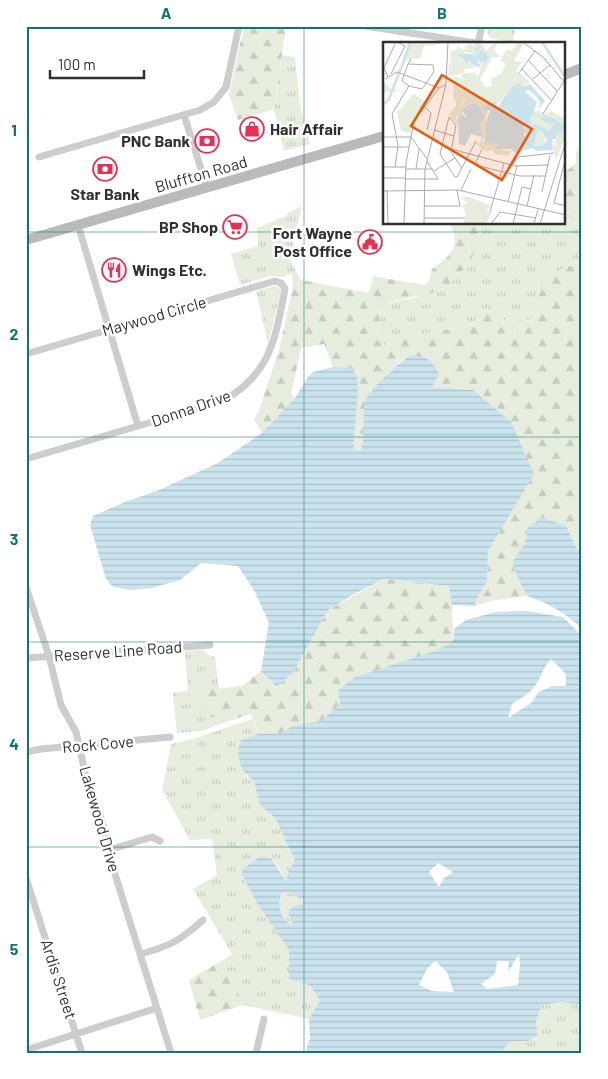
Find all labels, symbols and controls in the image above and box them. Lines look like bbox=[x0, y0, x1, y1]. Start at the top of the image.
text: A bbox=[161, 3, 172, 22]
text: B bbox=[437, 3, 447, 22]
inset map bbox=[383, 42, 566, 225]
scale bar bbox=[50, 48, 144, 80]
text: 100 m bbox=[58, 55, 96, 73]
shop icon: Hair Affair bbox=[239, 116, 265, 142]
place label: Hair Affair bbox=[270, 119, 343, 138]
text: 1 bbox=[11, 120, 17, 139]
bank icon: PNC Bank bbox=[194, 128, 220, 154]
place label: PNC Bank bbox=[121, 131, 190, 150]
street label: Bluffton Road bbox=[152, 151, 249, 196]
bank icon: Star Bank bbox=[92, 156, 118, 182]
place label: Star Bank bbox=[71, 184, 140, 203]
supermarket icon: BP Shop bbox=[222, 214, 248, 240]
place label: BP Shop bbox=[159, 217, 218, 236]
place label: Fort Wayne Post Office bbox=[273, 223, 352, 260]
public building icon: Fort Wayne Post Office bbox=[357, 229, 383, 255]
restaurant icon: Wings Etc. bbox=[101, 257, 127, 283]
place label: Wings Etc. bbox=[132, 260, 207, 279]
street label: Maywood Circle bbox=[100, 292, 208, 339]
text: 2 bbox=[10, 324, 19, 343]
street label: Donna Drive bbox=[149, 385, 233, 430]
text: 3 bbox=[10, 529, 18, 548]
street label: Reserve Line Road bbox=[53, 637, 183, 664]
street label: Rock Cove bbox=[61, 731, 135, 756]
text: 4 bbox=[9, 734, 19, 753]
street label: Lakewood Drive bbox=[76, 764, 125, 874]
street label: Ardis Street bbox=[38, 937, 81, 1021]
text: 5 bbox=[10, 939, 19, 958]

